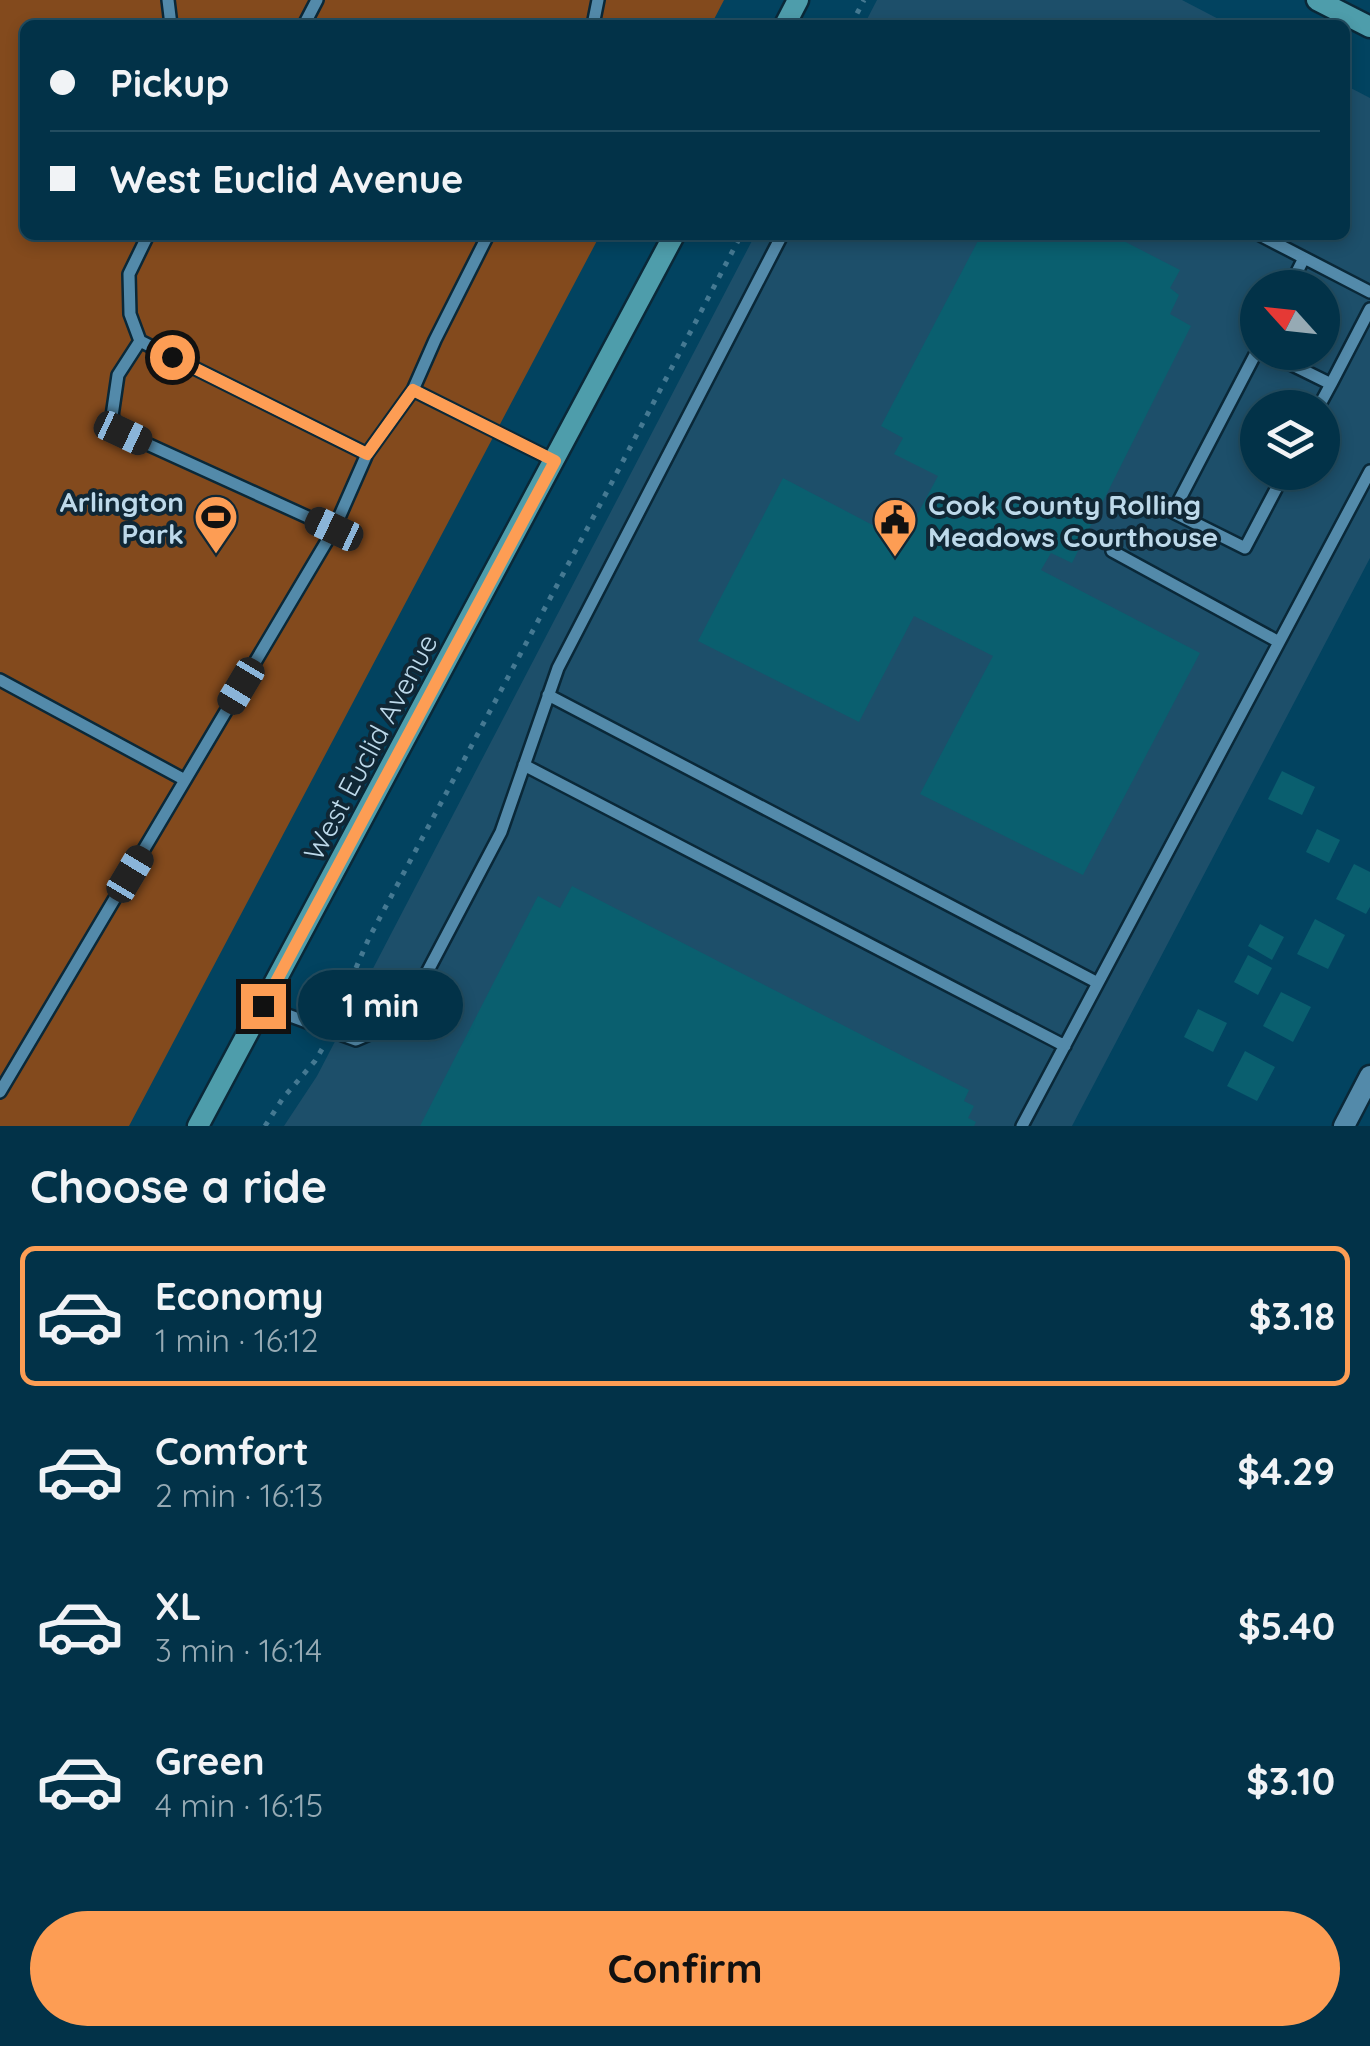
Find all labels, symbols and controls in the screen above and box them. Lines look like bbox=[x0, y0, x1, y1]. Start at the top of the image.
text: Pickup bbox=[110, 59, 229, 107]
text: West Euclid Avenue bbox=[110, 155, 464, 203]
north arrow bbox=[1240, 270, 1340, 370]
map controls bbox=[1240, 270, 1340, 490]
route start bbox=[150, 335, 195, 380]
button: layers bbox=[1240, 390, 1340, 490]
car bbox=[89, 407, 157, 459]
place label: Arlington Park bbox=[60, 484, 184, 551]
place label: Cook County Rolling Meadows Courthouse bbox=[928, 487, 1218, 554]
sports icon: Arlington Park bbox=[193, 494, 239, 555]
public building icon: Cook County Rolling Meadows Courthouse bbox=[872, 497, 918, 558]
car bbox=[300, 503, 368, 555]
street label: West Euclid Avenue bbox=[295, 628, 445, 866]
car bbox=[213, 653, 269, 719]
car bbox=[102, 841, 158, 907]
callout: 1 min bbox=[298, 971, 463, 1041]
route end bbox=[241, 984, 286, 1029]
text: 1 min bbox=[342, 985, 419, 1025]
text: Choose a ride bbox=[30, 1158, 327, 1214]
icon: car bbox=[35, 1271, 125, 1361]
text: Economy bbox=[155, 1272, 324, 1320]
text: $3.18 bbox=[1249, 1292, 1335, 1340]
text: 1 min · 16:12 bbox=[155, 1320, 318, 1360]
icon: car bbox=[35, 1426, 125, 1516]
text: Comfort bbox=[155, 1427, 309, 1475]
text: $4.29 bbox=[1237, 1447, 1335, 1495]
text: 2 min · 16:13 bbox=[155, 1475, 323, 1515]
icon: car bbox=[35, 1581, 125, 1671]
text: XL bbox=[155, 1582, 201, 1630]
text: $5.40 bbox=[1238, 1602, 1335, 1650]
text: 3 min · 16:14 bbox=[155, 1630, 322, 1670]
icon: car bbox=[35, 1736, 125, 1826]
text: Green bbox=[155, 1737, 265, 1785]
text: $3.10 bbox=[1246, 1757, 1335, 1805]
text: 4 min · 16:15 bbox=[155, 1785, 323, 1825]
button: Confirm bbox=[30, 1911, 1340, 2026]

